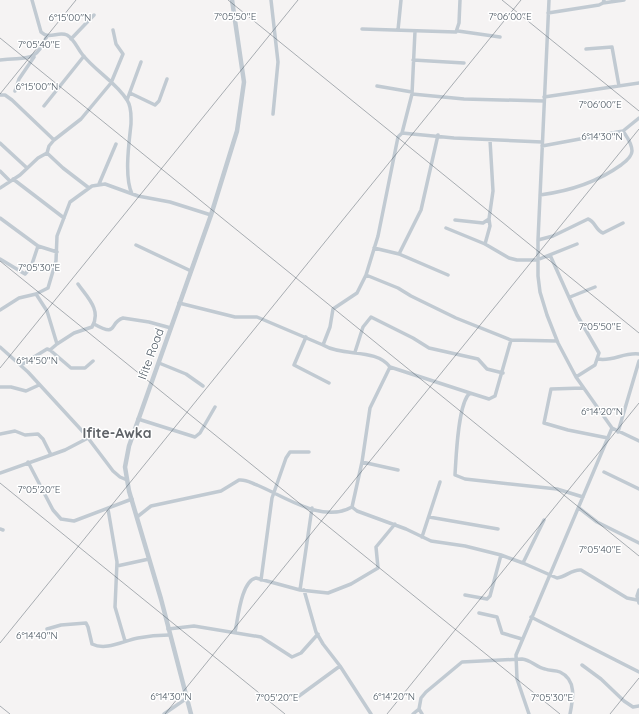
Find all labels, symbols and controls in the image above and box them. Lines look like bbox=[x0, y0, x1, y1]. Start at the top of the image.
text: 7°05'50"E bbox=[214, 10, 257, 23]
text: 7°06'00"E bbox=[488, 10, 532, 23]
text: 6°15'00"N bbox=[49, 11, 91, 24]
text: 7°05'40"E bbox=[18, 38, 61, 51]
text: 6°15'00"N bbox=[16, 80, 58, 93]
text: 7°06'00"E bbox=[578, 98, 622, 111]
text: 6°14'30"N bbox=[581, 130, 623, 143]
text: 7°05'30"E bbox=[18, 261, 61, 274]
text: 7°05'50"E bbox=[579, 320, 622, 333]
street label: Ifite Road bbox=[134, 326, 167, 382]
text: 6°14'50"N bbox=[16, 354, 58, 367]
text: 6°14'20"N bbox=[581, 405, 623, 418]
district label: Ifite-Awka bbox=[82, 424, 152, 442]
text: 7°05'20"E bbox=[18, 483, 61, 496]
text: 7°05'40"E bbox=[579, 543, 622, 556]
text: 6°14'40"N bbox=[16, 629, 58, 642]
text: 6°14'30"N bbox=[150, 690, 192, 703]
text: 6°14'20"N bbox=[373, 690, 415, 703]
text: 7°05'20"E bbox=[256, 691, 299, 704]
text: 7°05'30"E bbox=[531, 691, 574, 704]

